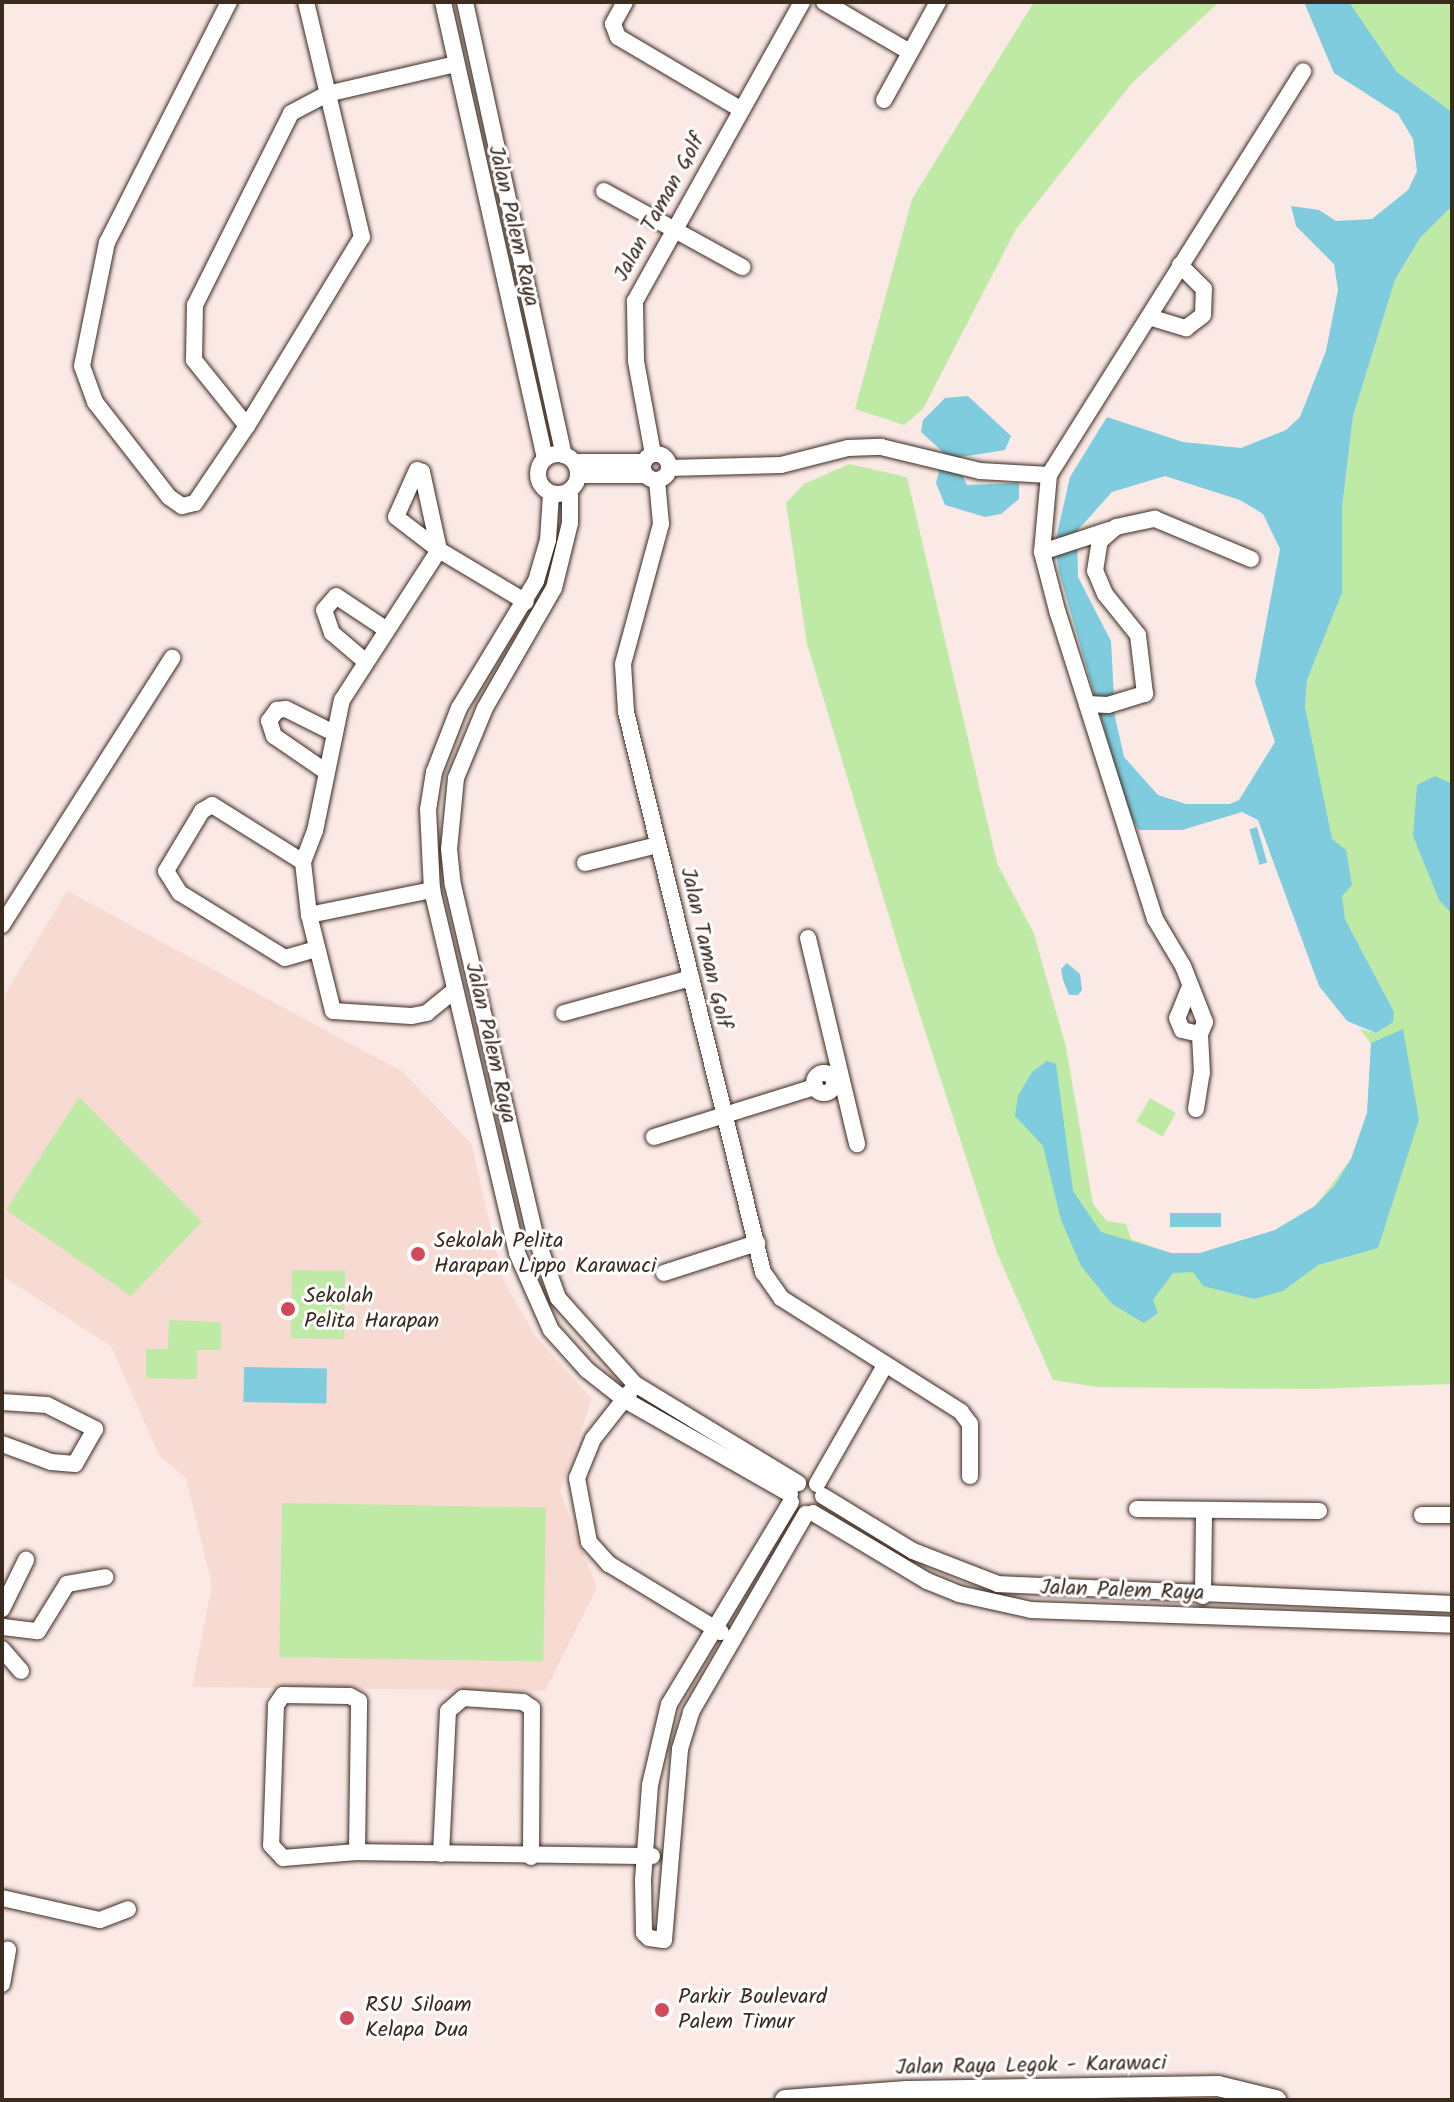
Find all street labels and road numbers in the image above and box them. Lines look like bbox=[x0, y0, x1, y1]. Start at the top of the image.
street label: Jalan Taman Golf bbox=[609, 130, 711, 286]
street label: Jalan Palem Raya bbox=[482, 143, 544, 309]
street label: Jalan Taman Golf bbox=[674, 865, 736, 1031]
street label: Jalan Palem Raya bbox=[459, 960, 521, 1126]
street label: Jalan Palem Raya bbox=[1039, 1575, 1205, 1607]
street label: Jalan Raya Legok - Karawaci bbox=[895, 2050, 1167, 2082]

